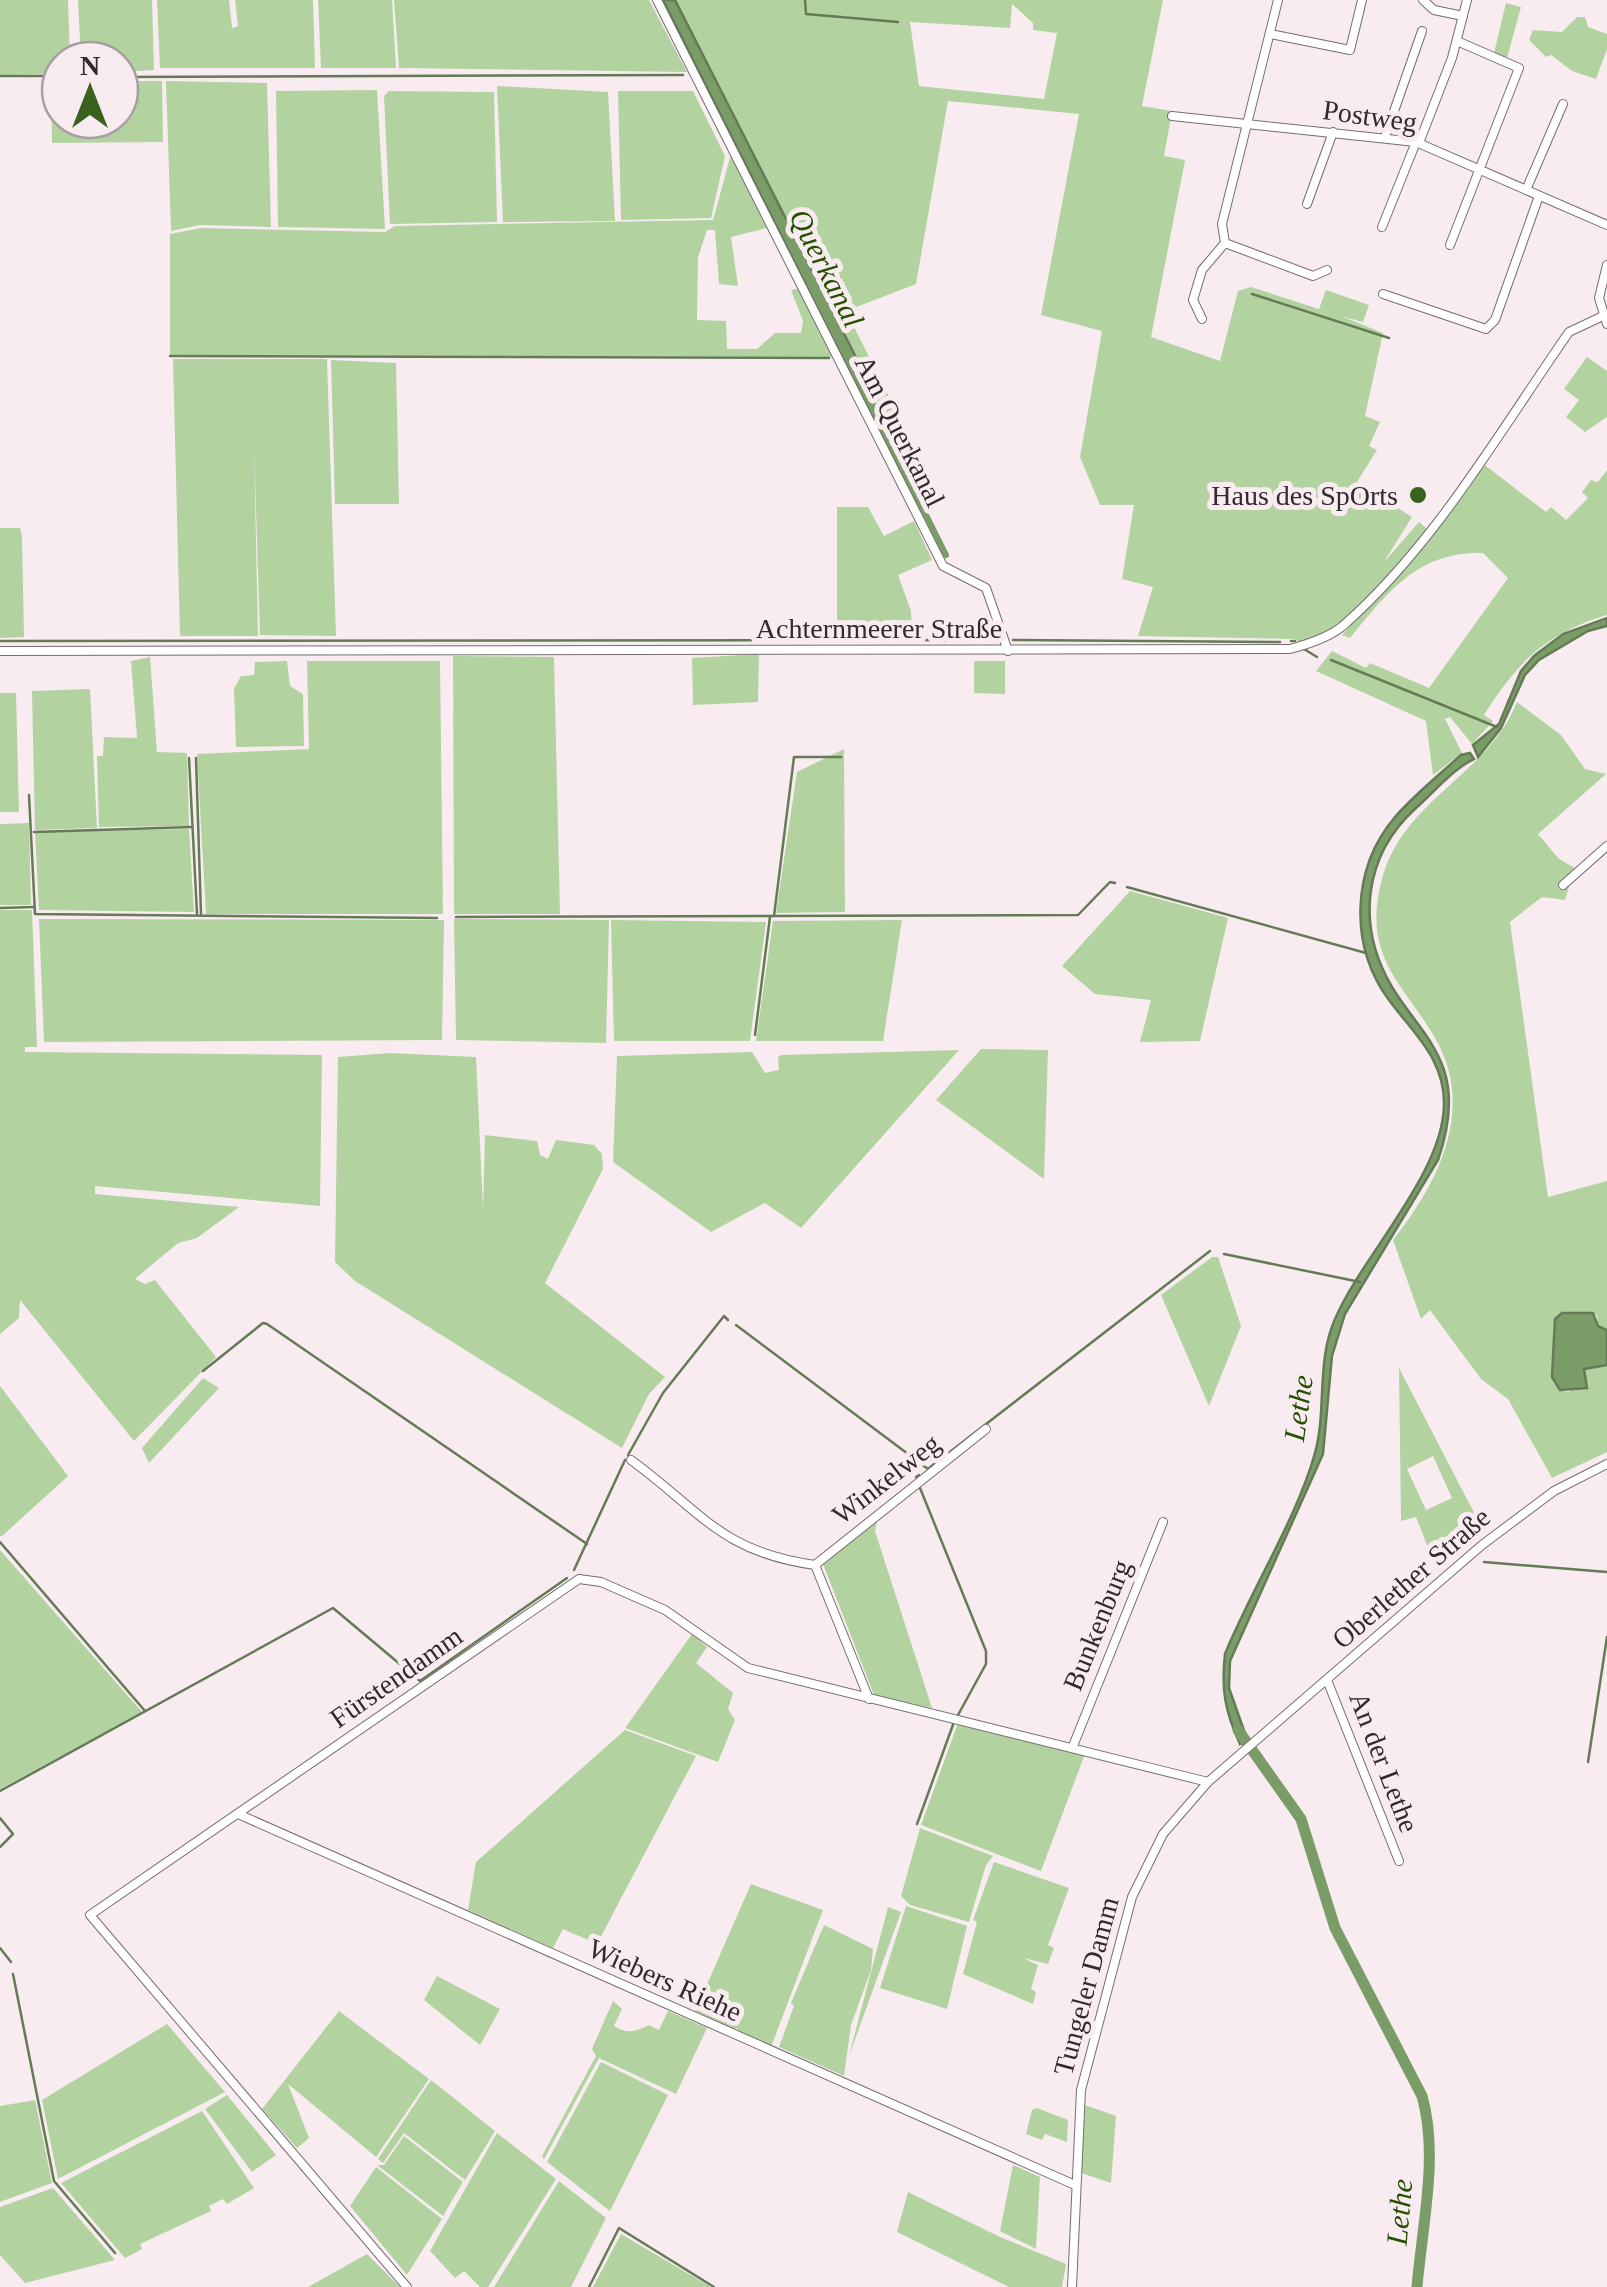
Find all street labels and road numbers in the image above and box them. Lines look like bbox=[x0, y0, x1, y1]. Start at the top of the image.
street label: Postweg bbox=[1321, 94, 1419, 138]
street label: Am Querkanal bbox=[849, 350, 952, 512]
street label: Achternmeerer Straße bbox=[756, 613, 1002, 644]
street label: Winkelweg bbox=[826, 1427, 946, 1531]
street label: Oberlether Straße bbox=[1326, 1501, 1496, 1655]
street label: Bunkenburg bbox=[1057, 1555, 1137, 1695]
street label: Fürstendamm bbox=[324, 1620, 468, 1734]
street label: An der Lethe bbox=[1343, 1687, 1425, 1837]
street label: Tungeler Damm bbox=[1047, 1893, 1125, 2079]
street label: Wiebers Riehe bbox=[584, 1932, 746, 2028]

